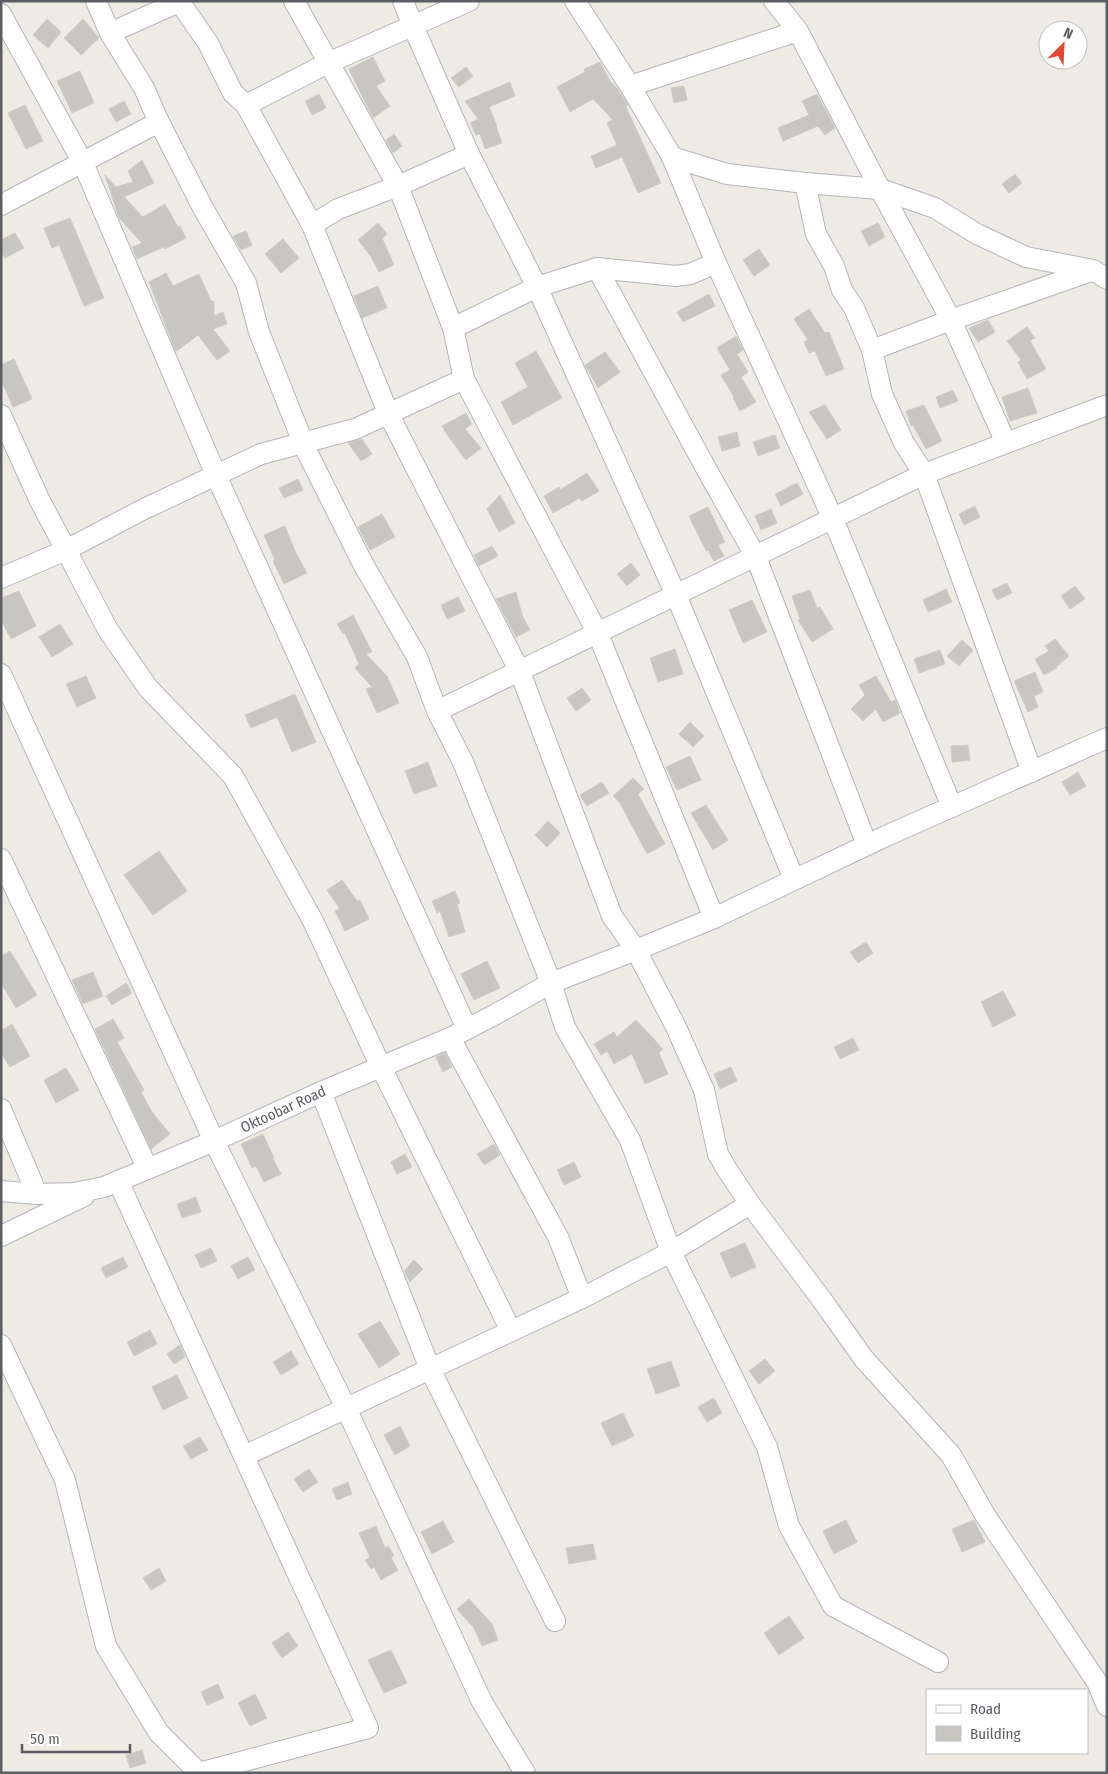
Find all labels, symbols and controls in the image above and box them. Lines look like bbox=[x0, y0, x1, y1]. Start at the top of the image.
north arrow bbox=[1038, 20, 1088, 70]
text: N bbox=[1061, 24, 1075, 43]
street label: Oktoobar Road bbox=[238, 1082, 328, 1137]
legend bbox=[926, 1689, 1088, 1754]
text: Road bbox=[970, 1700, 1001, 1718]
scale bar bbox=[22, 1722, 130, 1754]
text: Building bbox=[970, 1725, 1021, 1743]
text: 50 m bbox=[30, 1730, 60, 1748]

